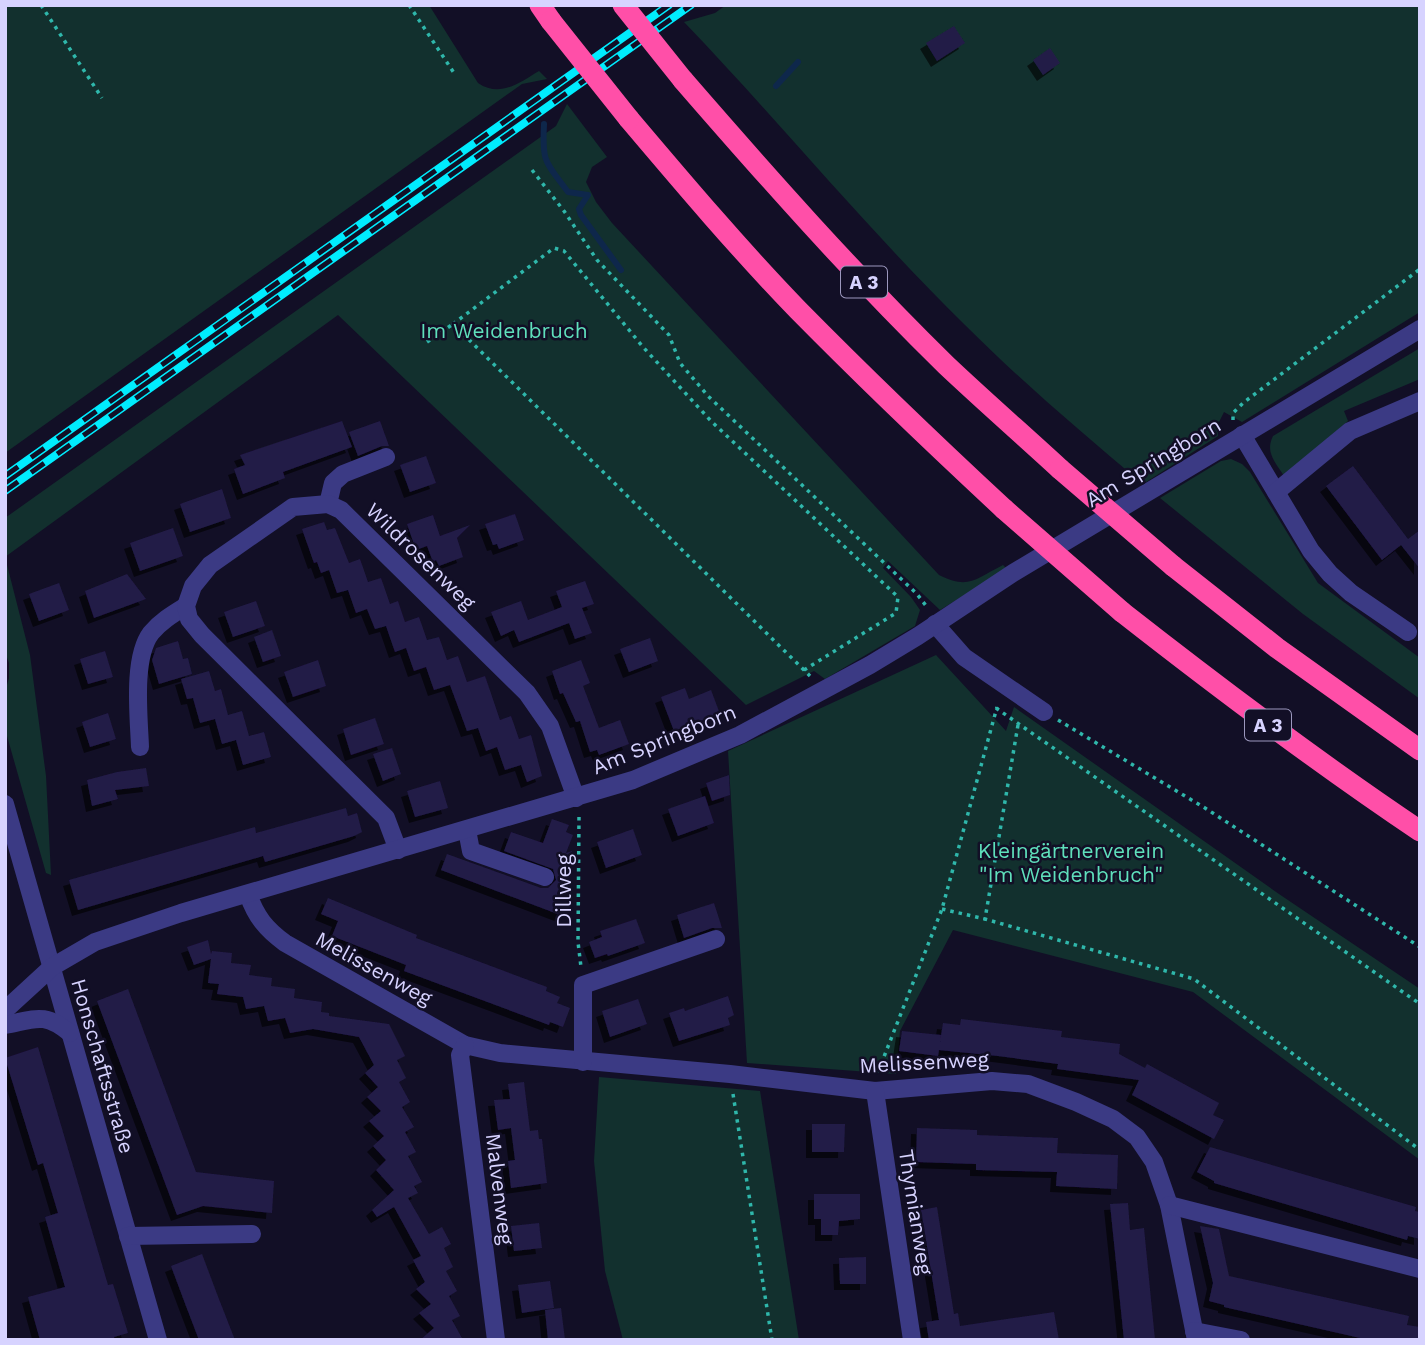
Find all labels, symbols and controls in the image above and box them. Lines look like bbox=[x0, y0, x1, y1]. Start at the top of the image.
road number: A 3 bbox=[841, 266, 887, 298]
park label: Im Weidenbruch bbox=[420, 318, 588, 343]
street label: Am Springborn bbox=[1081, 412, 1225, 512]
street label: Wildrosenweg bbox=[361, 497, 482, 615]
street label: Am Springborn bbox=[588, 699, 740, 779]
road number: A 3 bbox=[1245, 710, 1291, 740]
park label: Kleingärtnerverein "Im Weidenbruch" bbox=[978, 838, 1164, 887]
street label: Dillweg bbox=[551, 853, 576, 928]
street label: Melissenweg bbox=[311, 926, 437, 1011]
street label: Honschaftsstraße bbox=[66, 976, 140, 1156]
street label: Melissenweg bbox=[859, 1046, 990, 1078]
street label: Malvenweg bbox=[481, 1132, 519, 1247]
street label: Thymianweg bbox=[894, 1148, 938, 1277]

